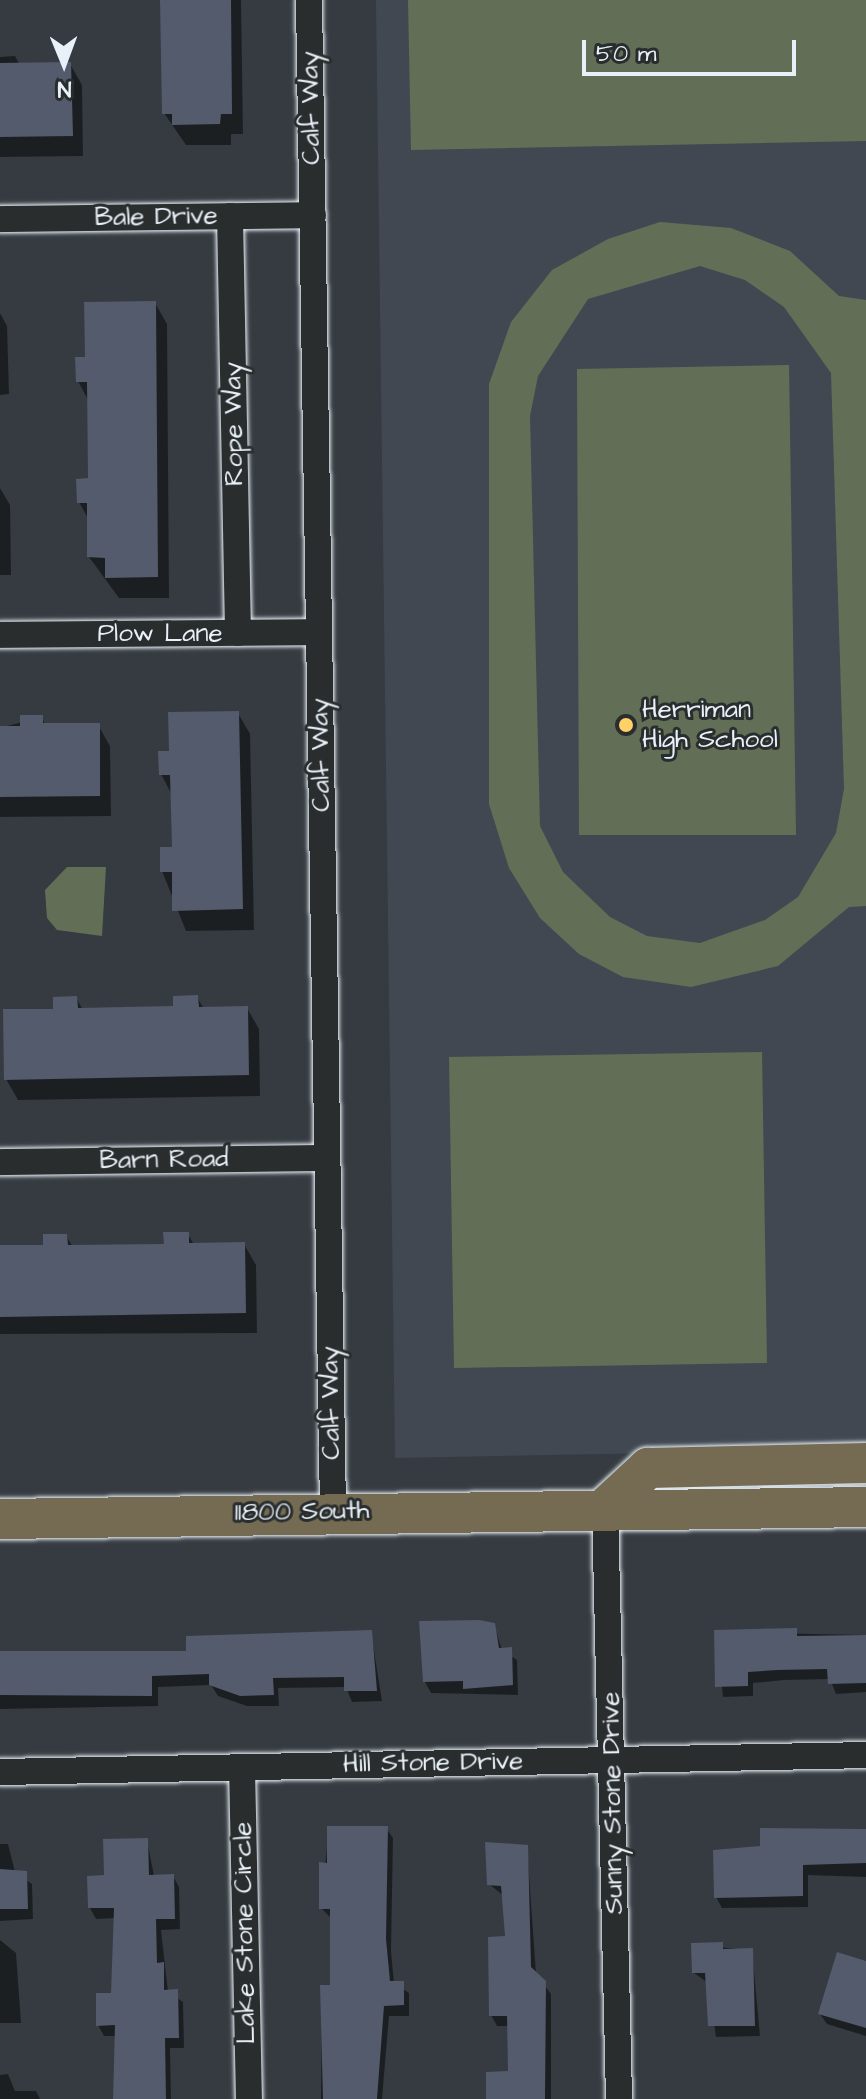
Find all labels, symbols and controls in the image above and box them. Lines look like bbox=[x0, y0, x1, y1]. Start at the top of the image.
north arrow bbox=[24, 24, 104, 104]
scale bar bbox=[586, 24, 800, 74]
text: 50 m bbox=[596, 37, 656, 71]
street label: Calf Way bbox=[294, 51, 328, 165]
text: N bbox=[57, 73, 72, 104]
street label: Bale Drive bbox=[94, 200, 218, 234]
street label: Rope Way bbox=[217, 362, 251, 486]
street label: Plow Lane bbox=[97, 618, 223, 650]
place label: Herriman High School bbox=[642, 694, 778, 756]
street label: Calf Way bbox=[304, 698, 338, 812]
marker: Herriman High School bbox=[617, 716, 635, 734]
street label: Barn Road bbox=[99, 1143, 229, 1177]
street label: Calf Way bbox=[314, 1346, 348, 1460]
street label: 11800 South bbox=[234, 1495, 370, 1529]
street label: Sunny Stone Drive bbox=[595, 1691, 631, 1915]
street label: Hill Stone Drive bbox=[343, 1746, 523, 1780]
street label: Lake Stone Circle bbox=[227, 1822, 263, 2044]

